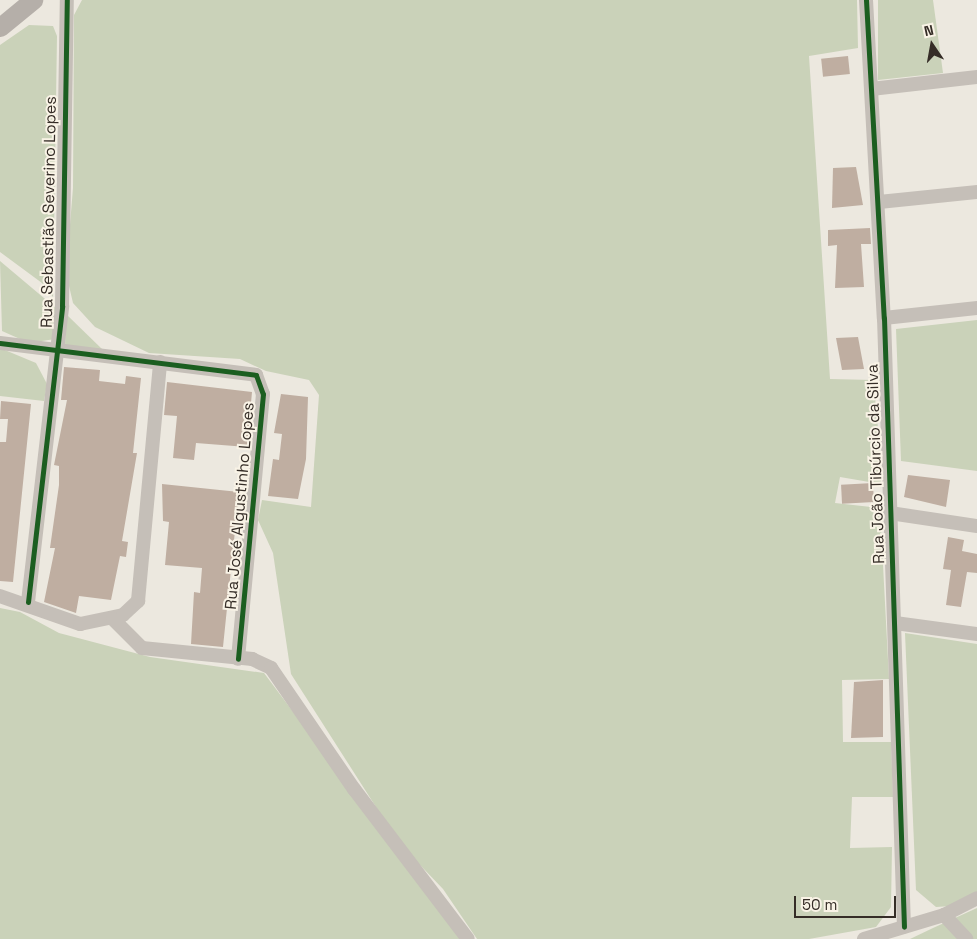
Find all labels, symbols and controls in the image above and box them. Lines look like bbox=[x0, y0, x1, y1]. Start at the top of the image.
north arrow bbox=[907, 20, 957, 70]
text: N bbox=[922, 21, 935, 40]
street label: Rua Sebastião Severino Lopes bbox=[37, 96, 61, 328]
street label: Rua João Tibúrcio da Silva bbox=[863, 363, 889, 565]
street label: Rua José Algustinho Lopes bbox=[221, 401, 259, 611]
scale bar bbox=[797, 886, 900, 918]
text: 50 m bbox=[802, 895, 837, 914]

